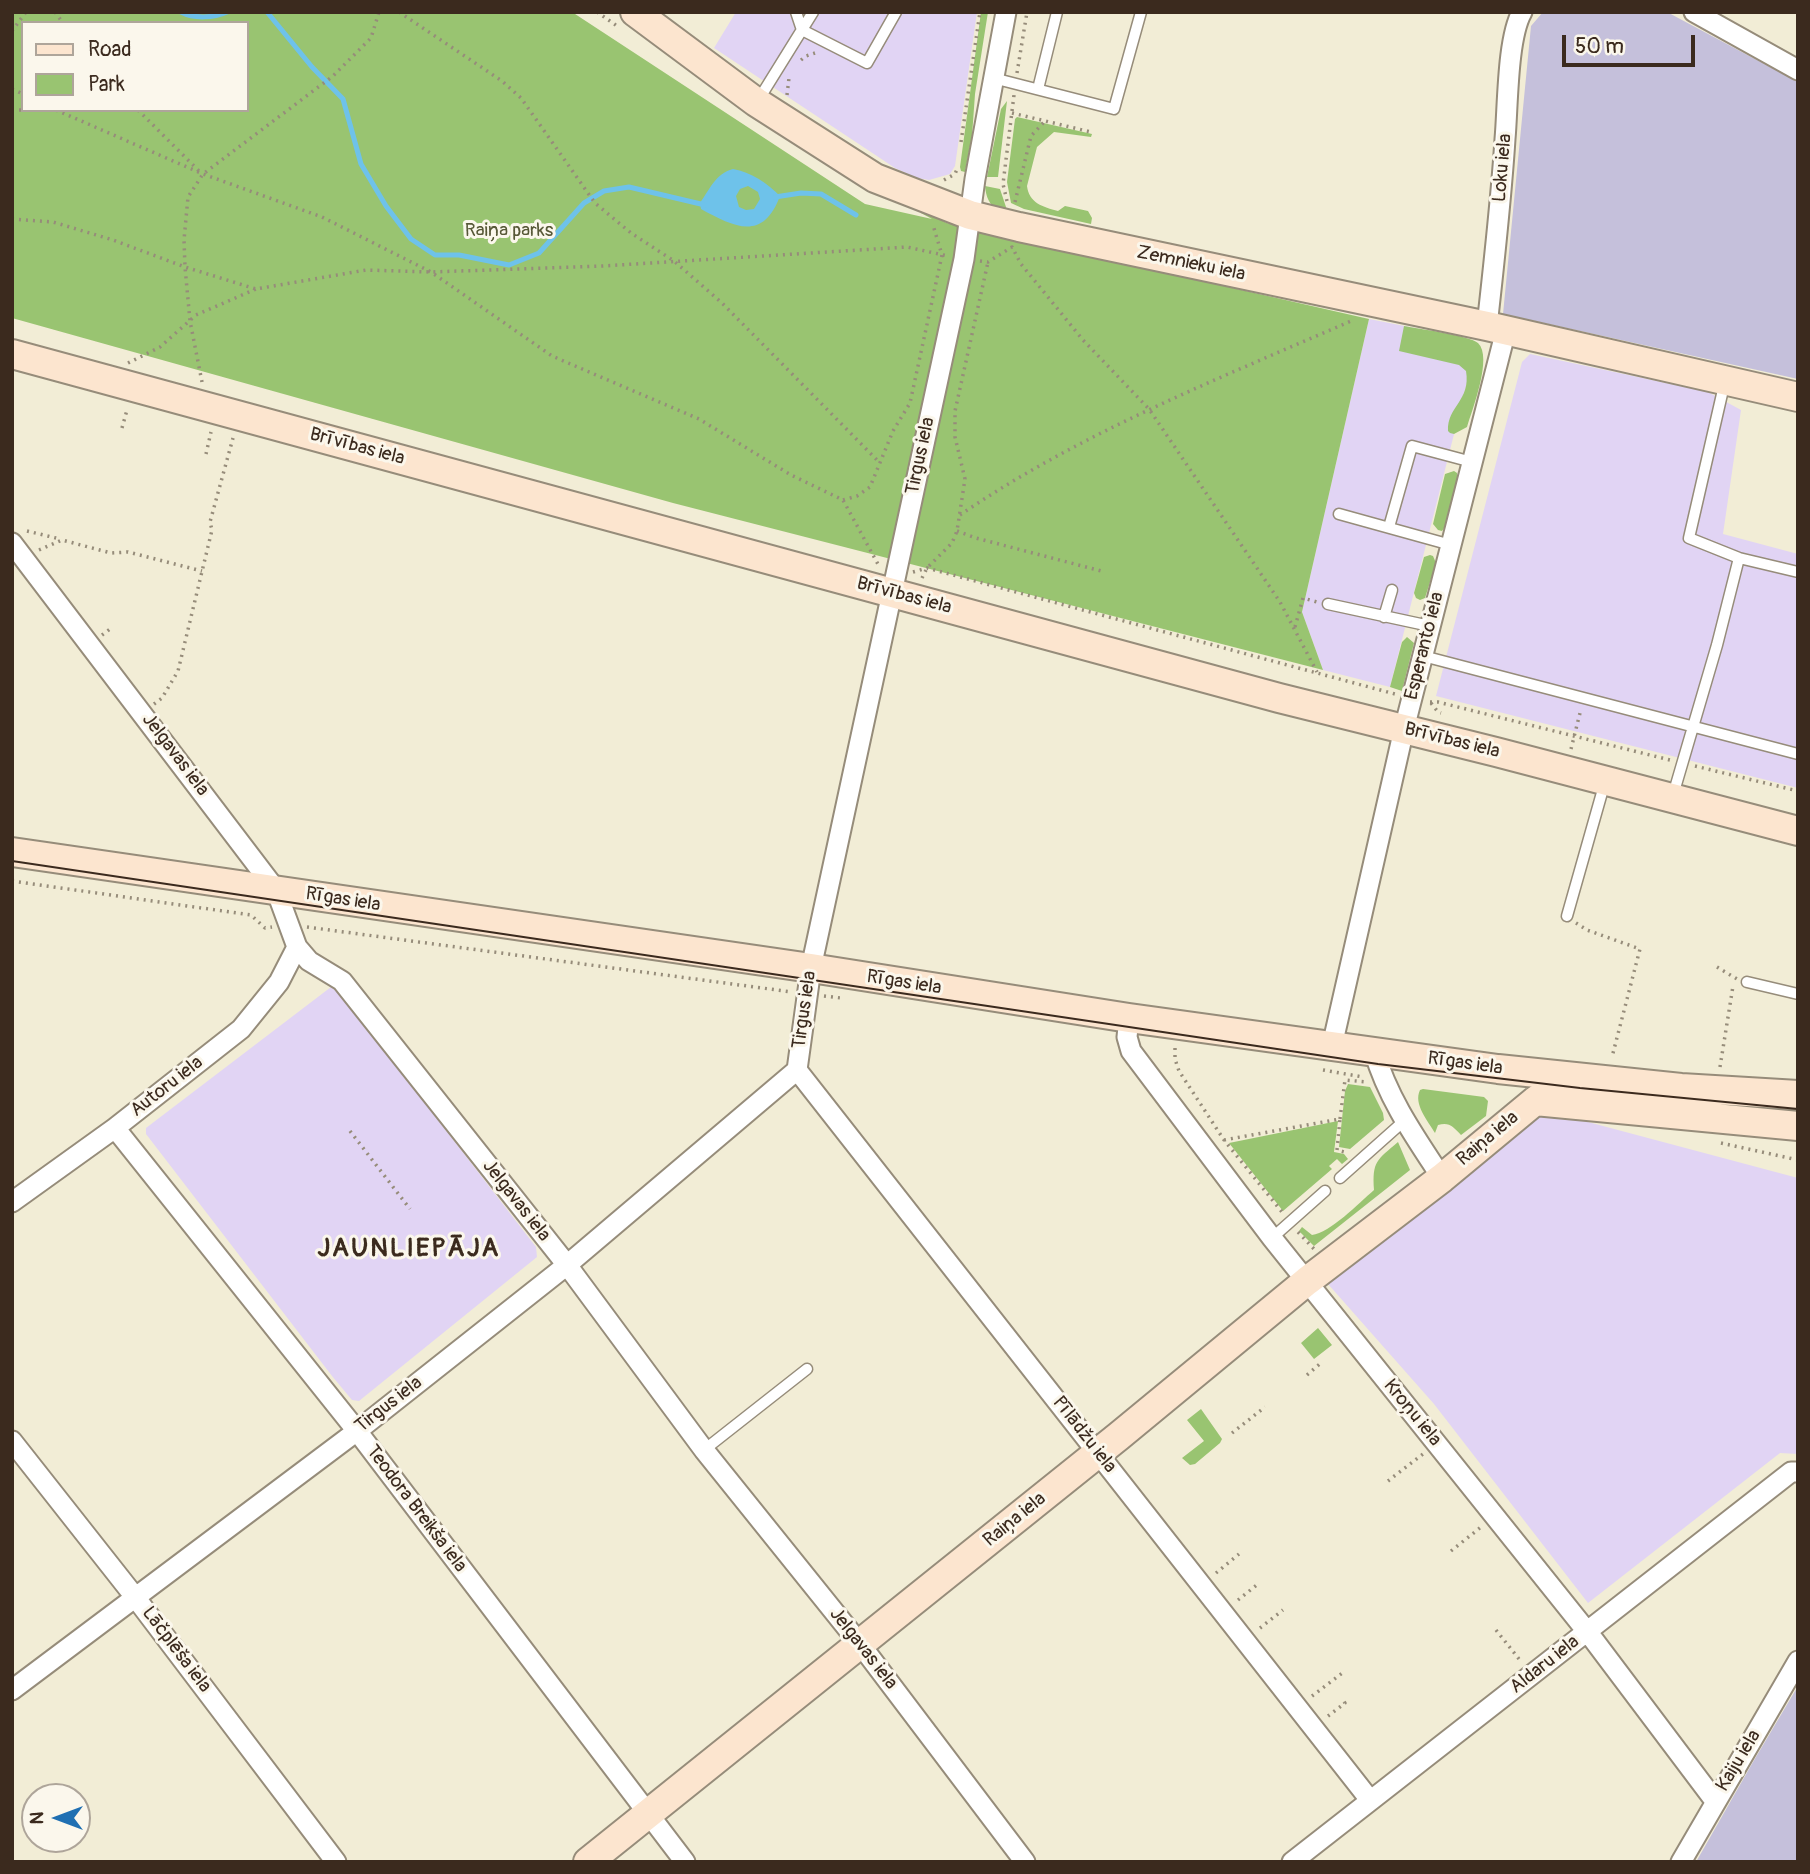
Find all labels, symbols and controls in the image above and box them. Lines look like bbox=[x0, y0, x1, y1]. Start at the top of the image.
legend bbox=[21, 21, 248, 112]
scale bar bbox=[1565, 21, 1698, 65]
text: 50 m bbox=[1575, 33, 1624, 60]
text: Road bbox=[88, 36, 132, 63]
text: Park bbox=[88, 71, 125, 98]
street label: Loku iela bbox=[1489, 133, 1517, 203]
park label: Raiņa parks bbox=[465, 220, 553, 242]
street label: Zemnieku iela bbox=[1135, 241, 1247, 287]
street label: Tirgus iela bbox=[902, 415, 940, 497]
street label: Brīvības iela bbox=[307, 423, 407, 471]
street label: Brīvības iela bbox=[854, 572, 954, 620]
street label: Esperanto iela bbox=[1401, 590, 1449, 702]
street label: Jelgavas iela bbox=[137, 709, 213, 801]
street label: Brīvības iela bbox=[1402, 718, 1502, 764]
street label: Rīgas iela bbox=[304, 883, 382, 917]
street label: Rīgas iela bbox=[865, 966, 943, 1000]
street label: Tirgus iela bbox=[788, 970, 822, 1050]
street label: Rīgas iela bbox=[1426, 1047, 1504, 1081]
street label: Autoru iela bbox=[126, 1052, 208, 1122]
street label: Raiņa iela bbox=[1452, 1107, 1524, 1171]
street label: Jelgavas iela bbox=[477, 1156, 555, 1246]
district label: JAUNLIEPĀJA bbox=[319, 1233, 499, 1265]
street label: Tirgus iela bbox=[351, 1372, 427, 1438]
street label: Kroņu iela bbox=[1378, 1375, 1446, 1451]
street label: Pīlādžu iela bbox=[1047, 1392, 1121, 1478]
street label: Teodora Breikša iela bbox=[361, 1441, 471, 1577]
street label: Raiņa iela bbox=[979, 1488, 1051, 1552]
street label: Lāčplēša iela bbox=[136, 1603, 216, 1697]
street label: Jelgavas iela bbox=[824, 1604, 902, 1694]
street label: Aldaru iela bbox=[1506, 1631, 1584, 1699]
street label: Kaiju iela bbox=[1712, 1726, 1766, 1796]
north arrow bbox=[21, 1783, 91, 1853]
text: N bbox=[25, 1812, 49, 1824]

